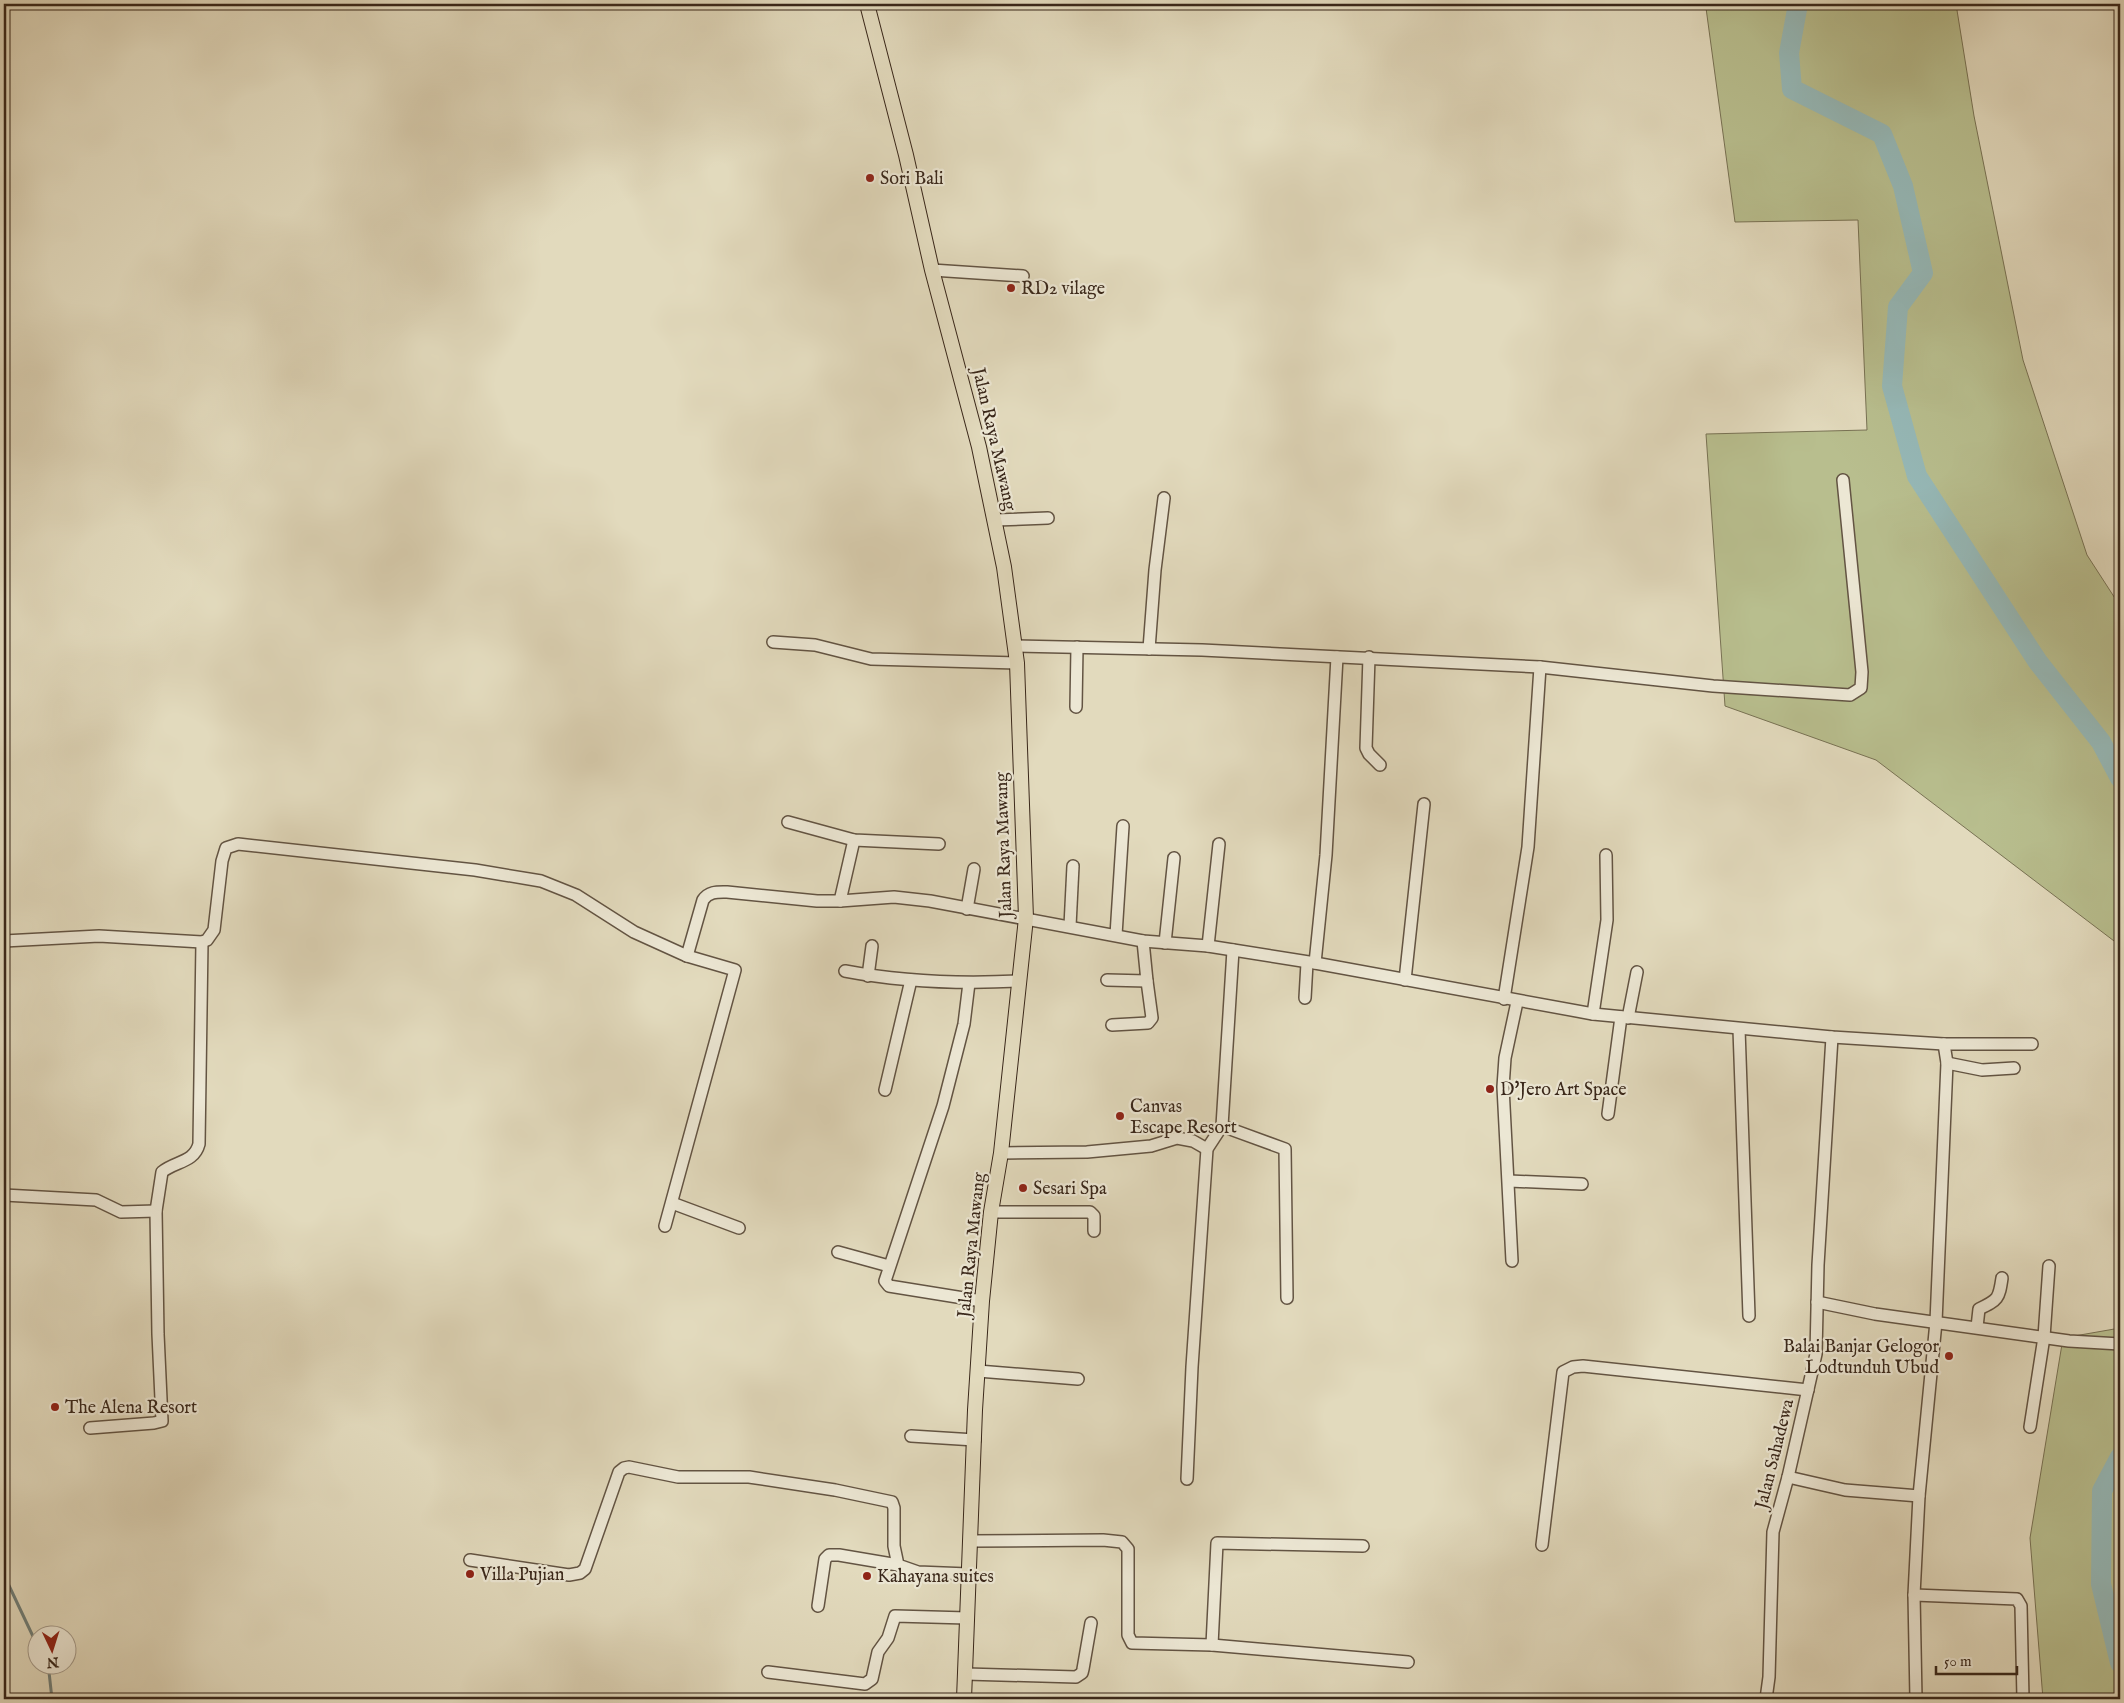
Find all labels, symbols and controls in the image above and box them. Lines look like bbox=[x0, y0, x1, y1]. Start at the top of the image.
place label: Sori Bali bbox=[880, 168, 944, 191]
marker: Sori Bali bbox=[864, 172, 876, 184]
place label: RD2 vilage bbox=[1021, 278, 1105, 301]
marker: RD2 vilage bbox=[1005, 282, 1017, 294]
street label: Jalan Raya Mawang bbox=[965, 364, 1021, 513]
street label: Jalan Raya Mawang bbox=[990, 771, 1019, 920]
place label: D'Jero Art Space bbox=[1500, 1079, 1626, 1102]
marker: D'Jero Art Space bbox=[1484, 1083, 1496, 1095]
place label: Canvas Escape Resort bbox=[1130, 1096, 1237, 1140]
marker: Canvas Escape Resort bbox=[1114, 1110, 1126, 1122]
street label: Jalan Raya Mawang bbox=[953, 1171, 992, 1321]
place label: Sesari Spa bbox=[1033, 1178, 1107, 1201]
marker: Sesari Spa bbox=[1017, 1182, 1029, 1194]
place label: Balai Banjar Gelogor Lodtunduh Ubud bbox=[1783, 1336, 1939, 1380]
marker: Balai Banjar Gelogor Lodtunduh Ubud bbox=[1943, 1350, 1955, 1362]
place label: The Alena Resort bbox=[65, 1397, 197, 1420]
street label: Jalan Sahadewa bbox=[1750, 1397, 1800, 1514]
marker: The Alena Resort bbox=[49, 1401, 61, 1413]
place label: Villa Pujian bbox=[479, 1564, 565, 1587]
place label: Kahayana suites bbox=[877, 1566, 994, 1589]
marker: Villa Pujian bbox=[464, 1568, 476, 1580]
marker: Kahayana suites bbox=[861, 1570, 873, 1582]
north arrow bbox=[28, 1626, 78, 1676]
scale bar bbox=[1936, 1643, 2018, 1675]
text: 50 m bbox=[1944, 1652, 1972, 1671]
text: N bbox=[46, 1653, 61, 1671]

